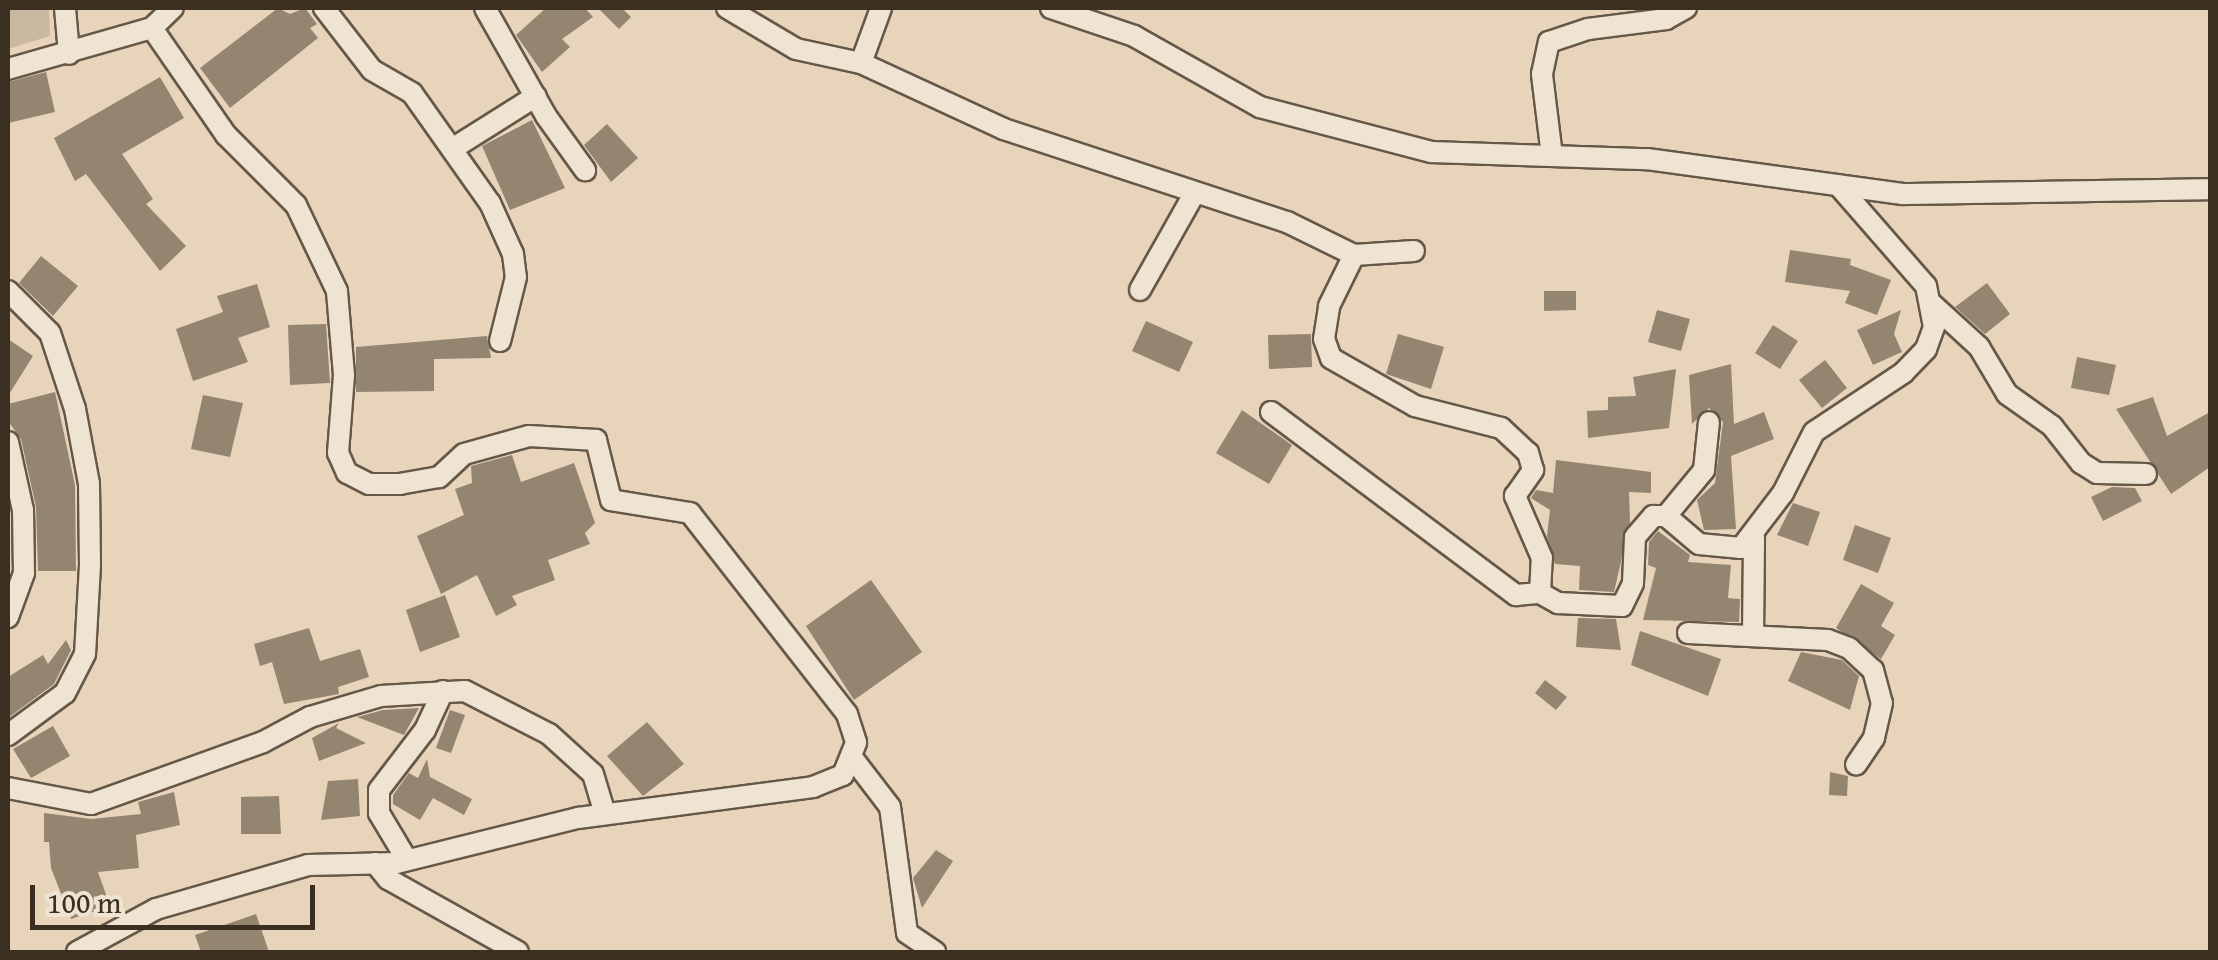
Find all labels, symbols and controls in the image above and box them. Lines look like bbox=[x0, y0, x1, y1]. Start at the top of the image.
scale bar bbox=[35, 865, 320, 927]
text: 100 m bbox=[47, 880, 121, 924]

